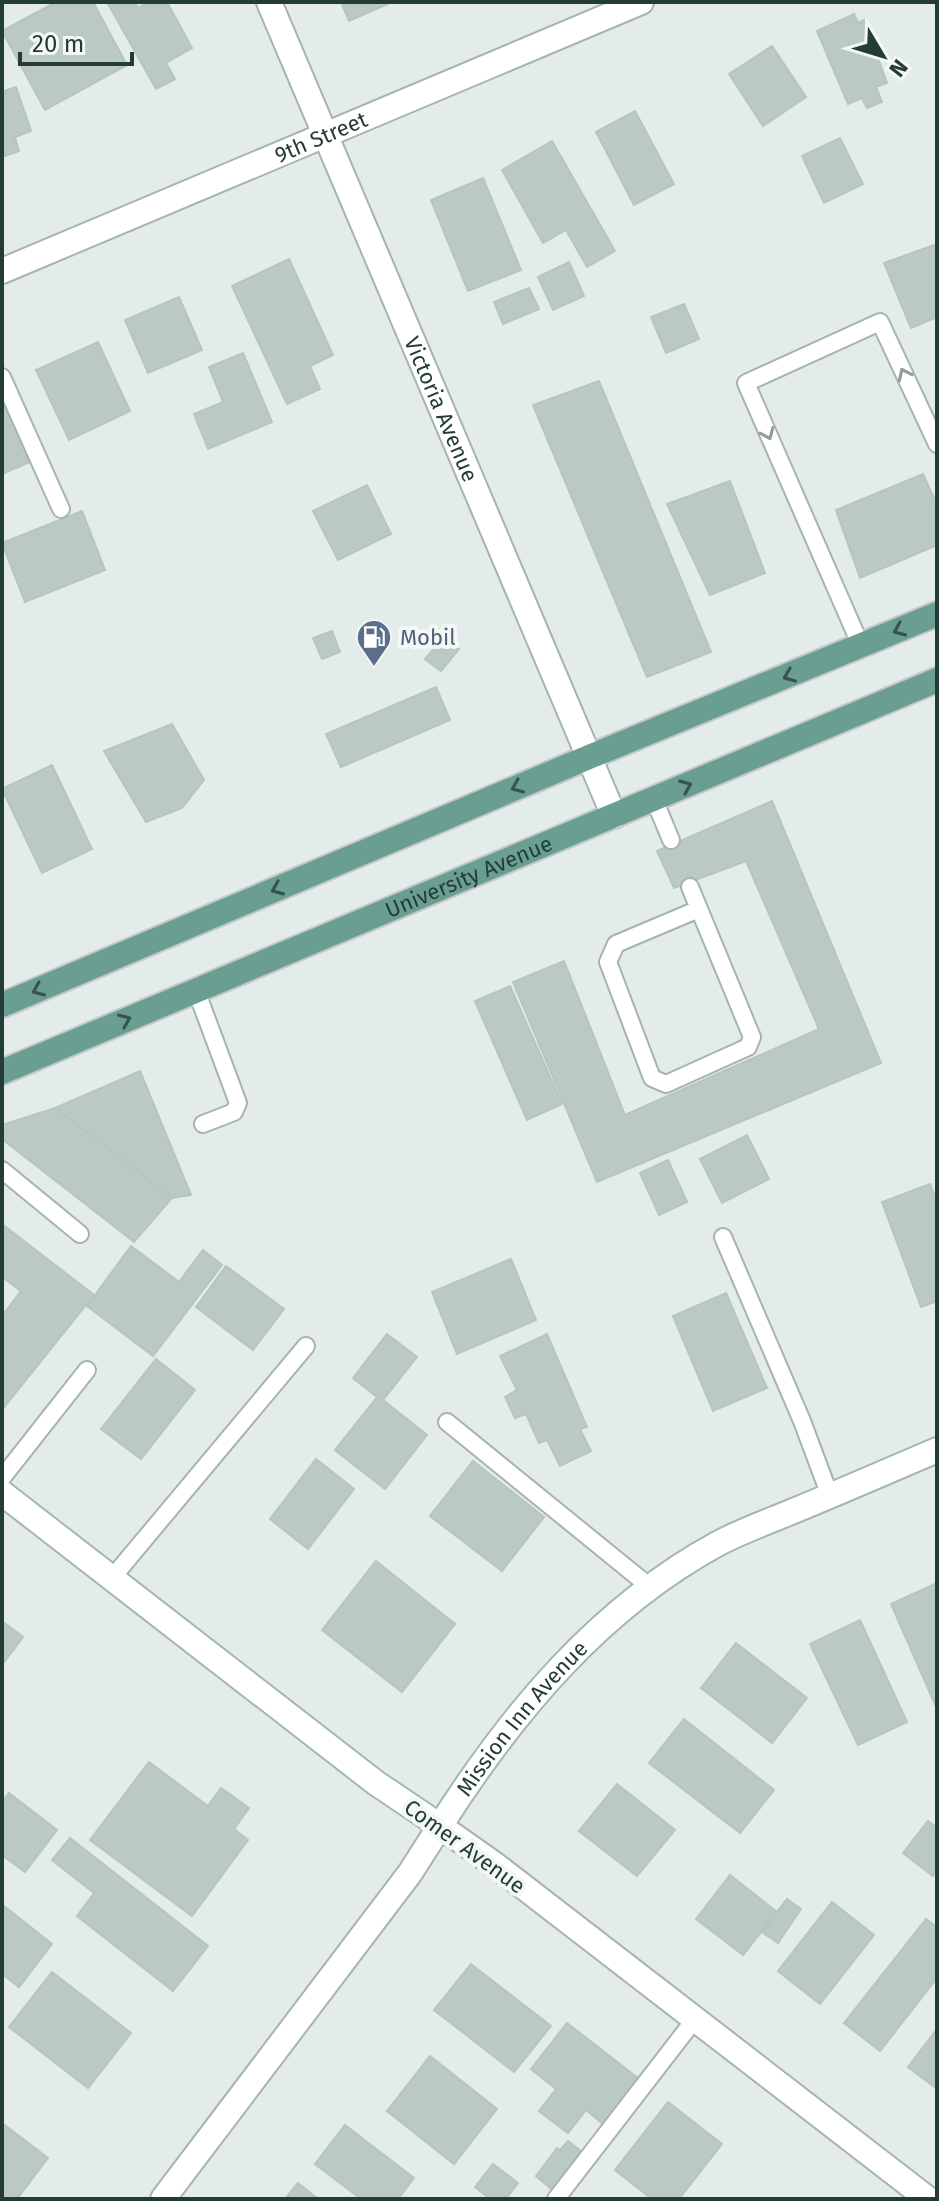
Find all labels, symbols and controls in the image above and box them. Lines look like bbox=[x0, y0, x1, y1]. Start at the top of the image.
scale bar bbox=[20, 16, 132, 66]
north arrow bbox=[843, 16, 923, 96]
text: 20 m bbox=[32, 30, 84, 58]
text: N bbox=[883, 54, 913, 82]
street label: 9th Street bbox=[271, 106, 372, 169]
street label: Victoria Avenue bbox=[398, 332, 484, 486]
one-way arrow bbox=[898, 367, 914, 382]
one-way arrow bbox=[759, 426, 775, 440]
fuel station icon: Mobil bbox=[355, 618, 393, 668]
one-way arrow bbox=[893, 621, 907, 637]
place label: Mobil bbox=[400, 624, 456, 651]
one-way arrow bbox=[783, 666, 797, 683]
one-way arrow bbox=[511, 778, 525, 794]
one-way arrow bbox=[678, 779, 693, 795]
street label: University Avenue bbox=[381, 830, 556, 924]
one-way arrow bbox=[271, 879, 285, 895]
one-way arrow bbox=[32, 980, 46, 996]
one-way arrow bbox=[117, 1014, 132, 1030]
street label: Mission Inn Avenue bbox=[451, 1635, 593, 1801]
street label: Comer Avenue bbox=[399, 1793, 530, 1899]

